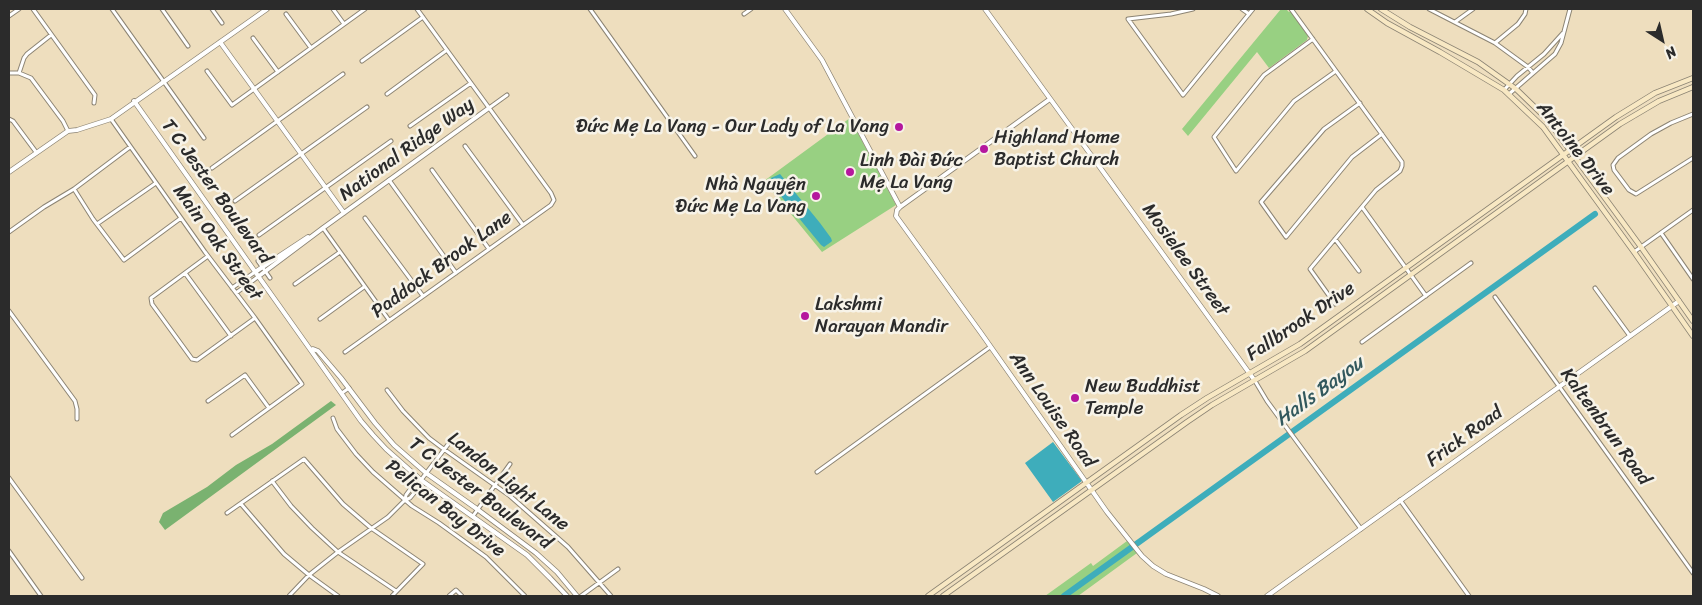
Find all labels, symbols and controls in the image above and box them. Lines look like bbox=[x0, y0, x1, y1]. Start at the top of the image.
north arrow bbox=[1637, 15, 1687, 65]
text: N bbox=[1660, 40, 1682, 66]
street label: National Ridge Way bbox=[335, 93, 479, 207]
street label: Antoine Drive bbox=[1531, 97, 1619, 201]
street label: T C Jester Boulevard bbox=[156, 115, 276, 269]
place label: Đức Mẹ La Vang - Our Lady of La Vang bbox=[576, 116, 889, 138]
marker: Đức Mẹ La Vang - Our Lady of La Vang bbox=[893, 121, 905, 133]
place label: Highland Home Baptist Church bbox=[994, 127, 1120, 171]
marker: Highland Home Baptist Church bbox=[978, 143, 990, 155]
place label: Linh Đài Đức Mẹ La Vang bbox=[860, 150, 963, 194]
marker: Linh Đài Đức Mẹ La Vang bbox=[844, 166, 856, 178]
place label: Nhà Nguyện Đức Mẹ La Vang bbox=[676, 174, 806, 218]
street label: Main Oak Street bbox=[167, 181, 267, 305]
marker: Nhà Nguyện Đức Mẹ La Vang bbox=[810, 190, 822, 202]
street label: Mosielee Street bbox=[1137, 199, 1233, 321]
street label: Paddock Brook Lane bbox=[367, 206, 517, 324]
street label: Fallbrook Drive bbox=[1243, 277, 1359, 367]
place label: Lakshmi Narayan Mandir bbox=[815, 294, 948, 338]
marker: Lakshmi Narayan Mandir bbox=[799, 310, 811, 322]
street label: Ann Louise Road bbox=[1004, 348, 1100, 472]
water label: Halls Bayou bbox=[1271, 352, 1369, 432]
street label: Kaltenbrun Road bbox=[1555, 364, 1655, 490]
place label: New Buddhist Temple bbox=[1085, 376, 1200, 420]
marker: New Buddhist Temple bbox=[1069, 392, 1081, 404]
street label: Frick Road bbox=[1422, 402, 1508, 472]
street label: Landon Light Lane bbox=[443, 427, 573, 537]
street label: T C Jester Boulevard bbox=[404, 433, 556, 555]
street label: Pelican Bay Drive bbox=[381, 455, 509, 563]

